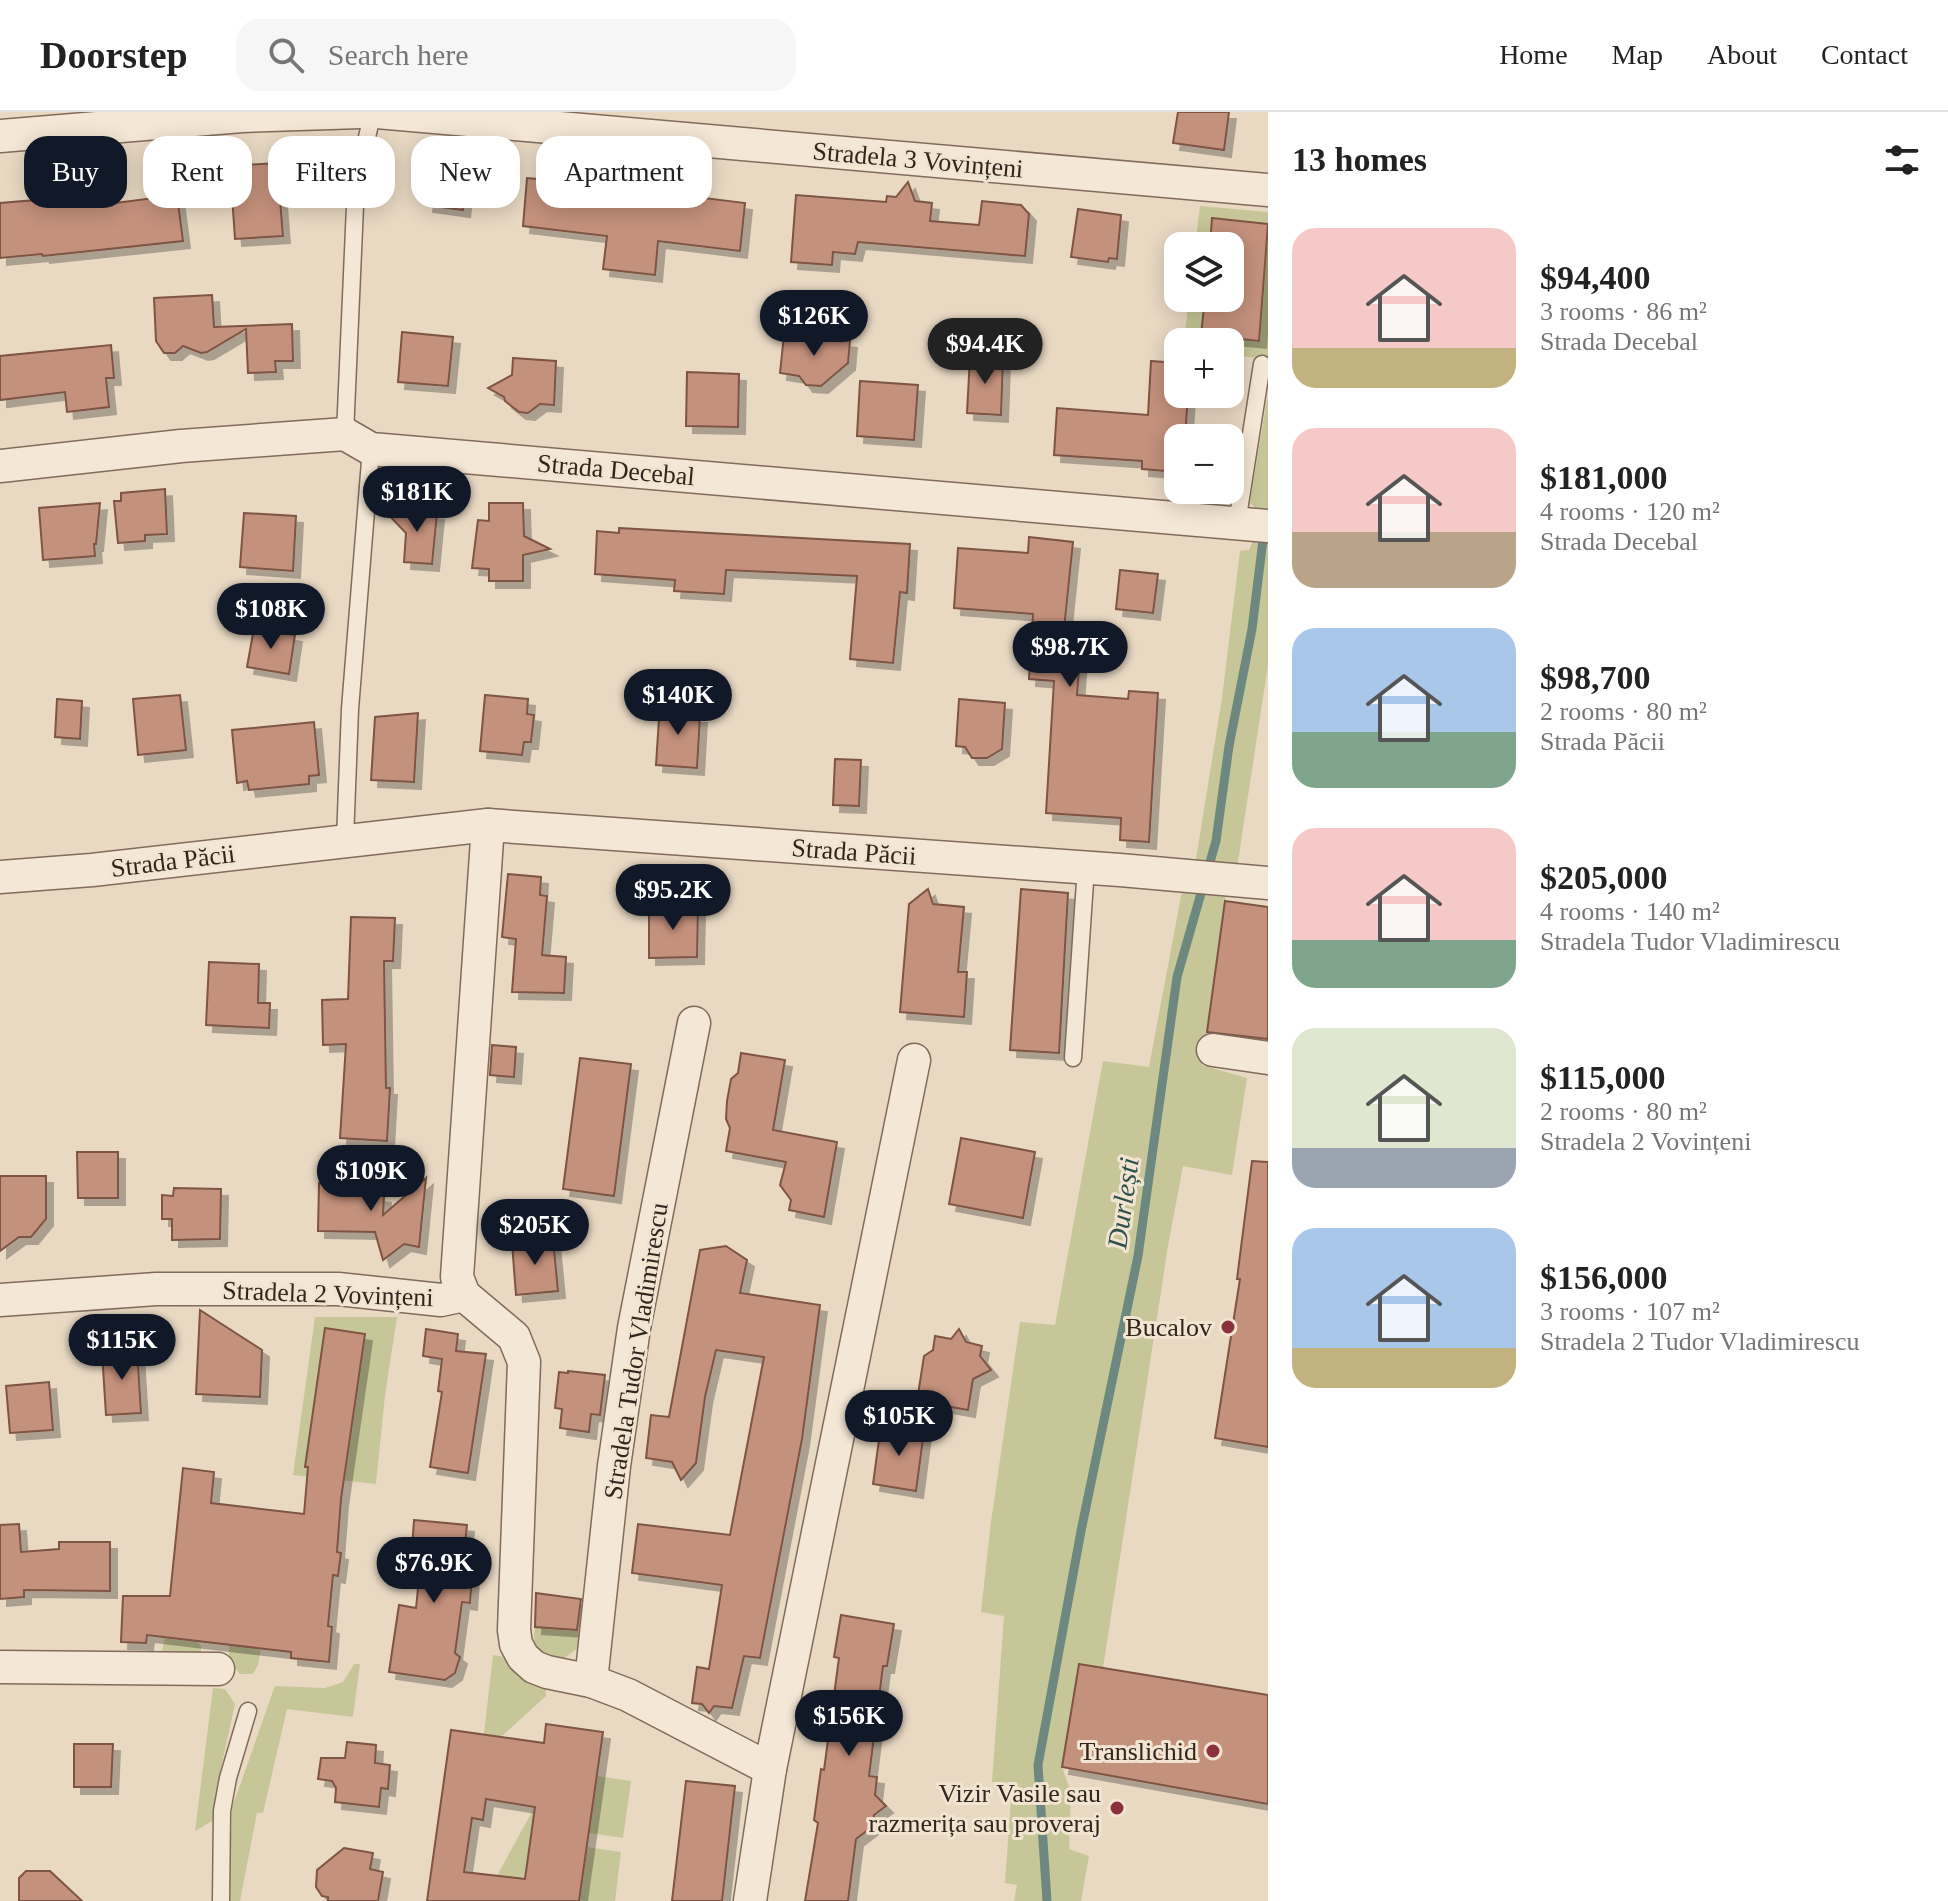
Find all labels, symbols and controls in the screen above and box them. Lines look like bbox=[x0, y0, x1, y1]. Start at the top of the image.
search box bbox=[236, 19, 796, 91]
icon: search bbox=[264, 33, 308, 77]
text: Doorstep bbox=[40, 34, 188, 76]
text: Search here bbox=[328, 38, 469, 71]
text: Home bbox=[1499, 39, 1568, 70]
text: Map bbox=[1612, 39, 1663, 70]
text: About bbox=[1707, 39, 1777, 70]
text: Contact bbox=[1821, 39, 1908, 70]
chip: Buy bbox=[24, 136, 127, 208]
chip: Rent bbox=[143, 136, 252, 208]
chip: Filters bbox=[268, 136, 395, 208]
chip: New bbox=[411, 136, 520, 208]
chip: Apartment bbox=[536, 136, 712, 208]
street label: Stradela 3 Vovințeni bbox=[811, 136, 1025, 184]
icon: filters bbox=[1880, 138, 1924, 182]
text: 13 homes bbox=[1292, 141, 1427, 178]
map controls bbox=[1164, 232, 1244, 504]
button: layers bbox=[1164, 232, 1244, 312]
text: $94,400 bbox=[1540, 259, 1651, 296]
icon: home bbox=[1356, 260, 1452, 356]
pin: $126K bbox=[758, 290, 870, 358]
text: 3 rooms · 86 m² bbox=[1540, 297, 1707, 326]
text: $126K bbox=[778, 301, 850, 330]
pin: $94.4K bbox=[920, 318, 1050, 386]
text: Strada Decebal bbox=[1540, 327, 1698, 356]
button: + bbox=[1164, 328, 1244, 408]
text: $94.4K bbox=[946, 329, 1024, 358]
button: − bbox=[1164, 424, 1244, 504]
street label: Strada Decebal bbox=[536, 449, 696, 491]
text: $181,000 bbox=[1540, 459, 1668, 496]
icon: home bbox=[1356, 460, 1452, 556]
pin: $181K bbox=[361, 466, 473, 534]
text: $181K bbox=[381, 477, 453, 506]
text: 4 rooms · 120 m² bbox=[1540, 497, 1720, 526]
text: Strada Decebal bbox=[1540, 527, 1698, 556]
pin: $108K bbox=[215, 583, 327, 651]
text: $108K bbox=[235, 594, 307, 623]
pin: $98.7K bbox=[1005, 621, 1135, 689]
text: $98.7K bbox=[1031, 632, 1109, 661]
text: $98,700 bbox=[1540, 659, 1651, 696]
icon: home bbox=[1356, 660, 1452, 756]
pin: $140K bbox=[622, 669, 734, 737]
text: $140K bbox=[642, 680, 714, 709]
text: 2 rooms · 80 m² bbox=[1540, 697, 1707, 726]
text: Strada Păcii bbox=[1540, 727, 1665, 756]
street label: Strada Păcii bbox=[791, 833, 917, 871]
street label: Strada Păcii bbox=[109, 839, 237, 883]
text: $205,000 bbox=[1540, 859, 1668, 896]
icon: home bbox=[1356, 860, 1452, 956]
pin: $95.2K bbox=[608, 864, 738, 932]
text: $95.2K bbox=[634, 875, 712, 904]
text: 4 rooms · 140 m² bbox=[1540, 897, 1720, 926]
text: Stradela Tudor Vladimirescu bbox=[1540, 927, 1840, 956]
text: $115,000 bbox=[1540, 1059, 1666, 1096]
icon: home bbox=[1356, 1060, 1452, 1156]
text: 2 rooms · 80 m² bbox=[1540, 1097, 1707, 1126]
text: Stradela 2 Vovințeni bbox=[1540, 1127, 1751, 1156]
pin: $109K bbox=[315, 1145, 427, 1213]
water label: Durlești bbox=[1101, 1155, 1145, 1252]
text: $109K bbox=[335, 1156, 407, 1185]
pin: $205K bbox=[479, 1199, 591, 1267]
street label: Stradela Tudor Vladimirescu bbox=[598, 1201, 674, 1501]
text: $205K bbox=[499, 1210, 571, 1239]
text: $156,000 bbox=[1540, 1259, 1668, 1296]
icon: home bbox=[1356, 1260, 1452, 1356]
street label: Stradela 2 Vovințeni bbox=[222, 1276, 434, 1312]
text: 3 rooms · 107 m² bbox=[1540, 1297, 1720, 1326]
place label: Bucalov bbox=[1125, 1313, 1212, 1342]
pin: $115K bbox=[66, 1314, 178, 1382]
marker: Bucalov bbox=[1219, 1318, 1237, 1336]
text: $115K bbox=[87, 1325, 157, 1354]
text: Stradela 2 Tudor Vladimirescu bbox=[1540, 1327, 1859, 1356]
pin: $105K bbox=[843, 1390, 955, 1458]
text: $105K bbox=[863, 1401, 935, 1430]
pin: $76.9K bbox=[369, 1537, 499, 1605]
text: $76.9K bbox=[395, 1548, 473, 1577]
pin: $156K bbox=[793, 1690, 905, 1758]
text: $156K bbox=[813, 1701, 885, 1730]
place label: Translichid bbox=[1080, 1737, 1197, 1766]
marker: Translichid bbox=[1204, 1742, 1222, 1760]
place label: Vizir Vasile sau razmerița sau proveraj bbox=[869, 1779, 1101, 1838]
marker: Vizir Vasile sau razmerița sau proveraj bbox=[1108, 1799, 1126, 1817]

